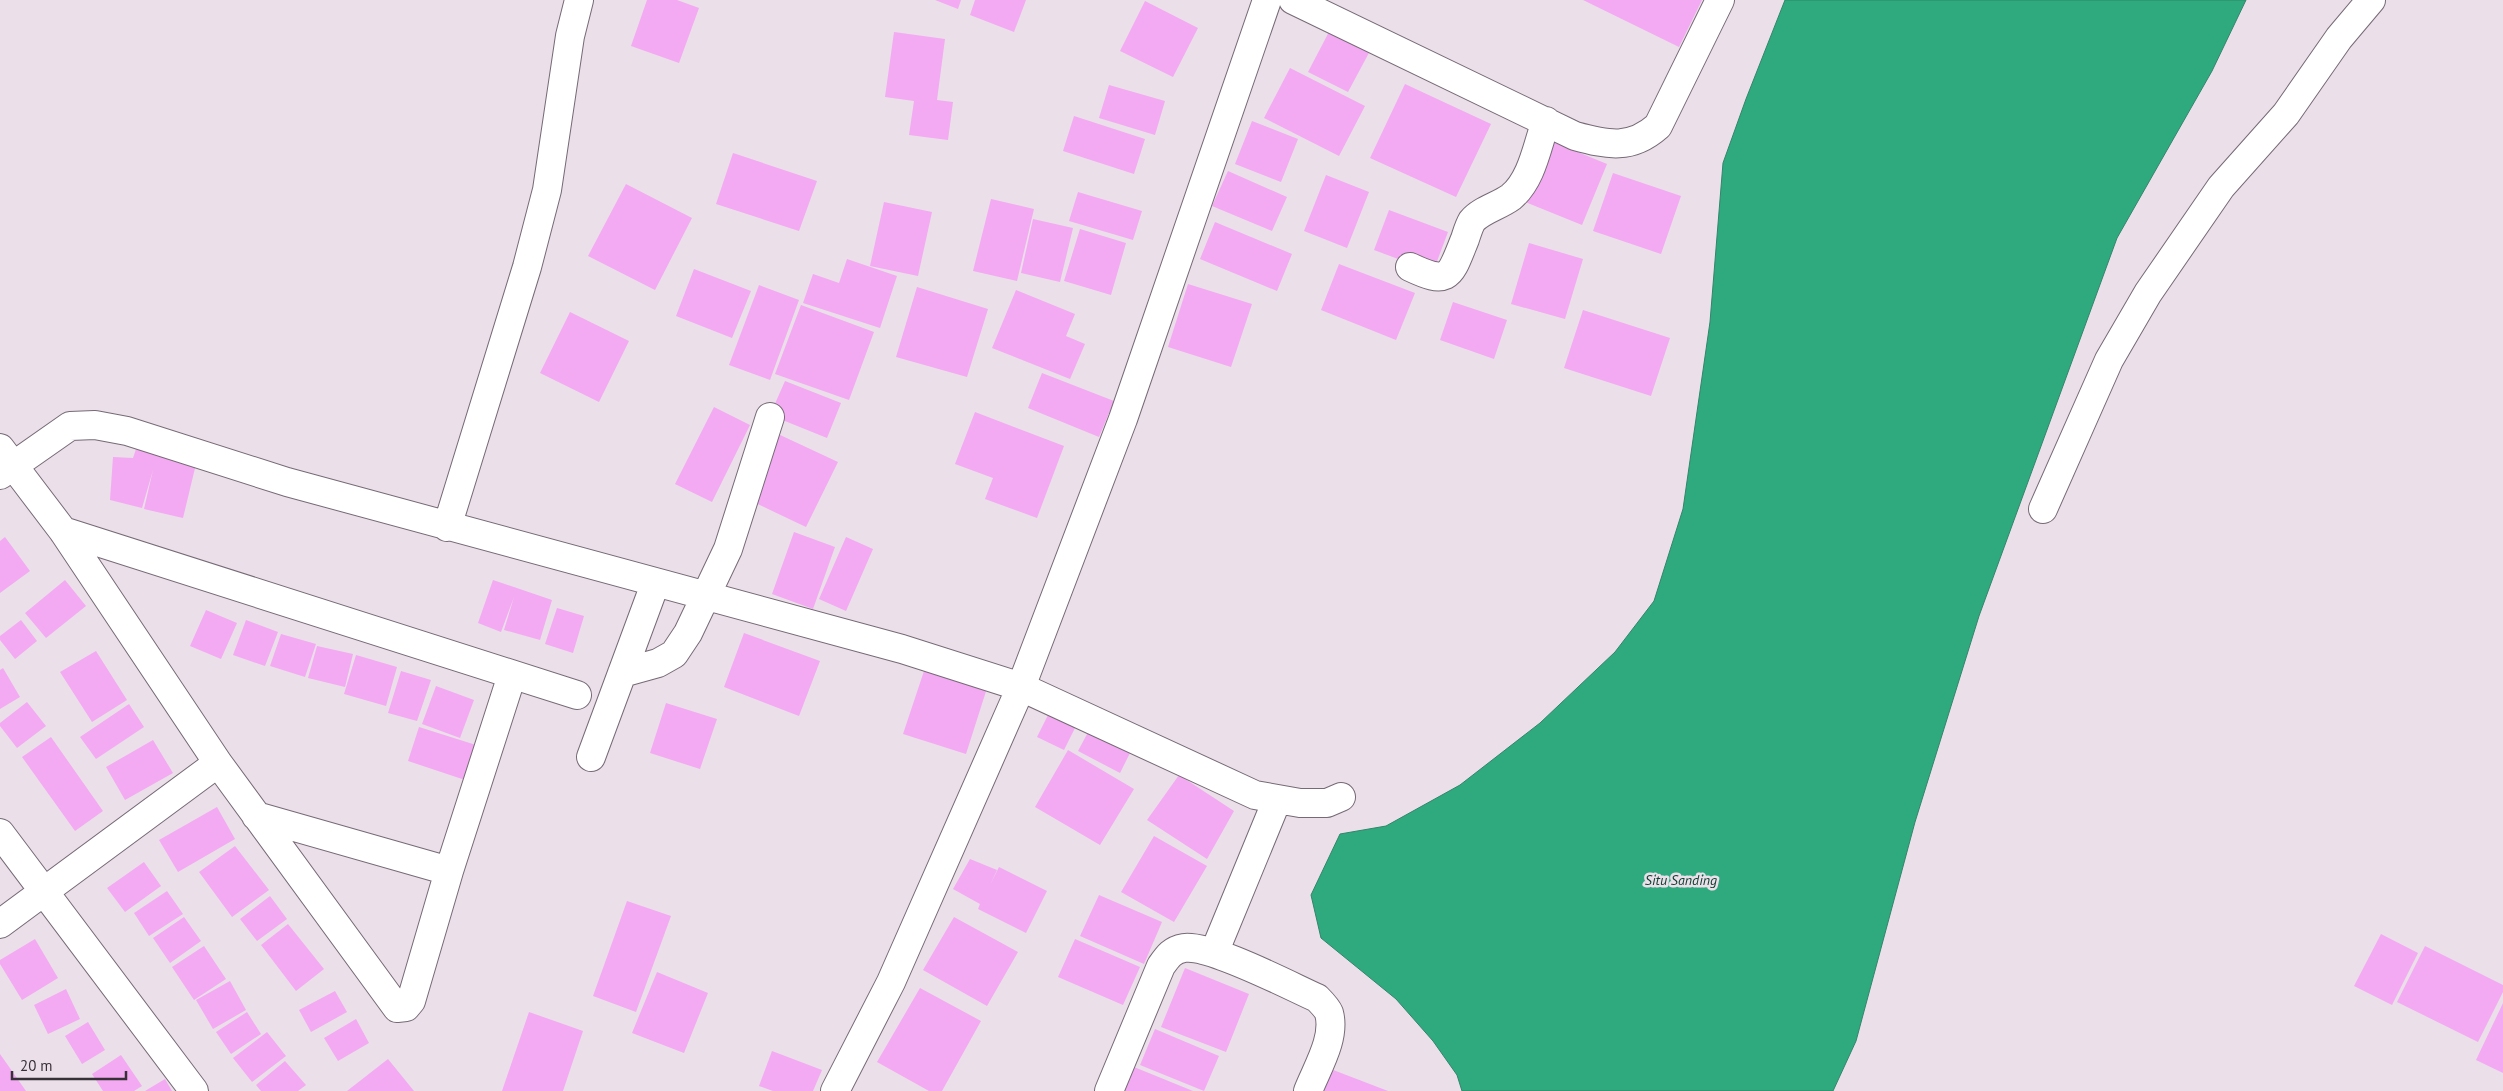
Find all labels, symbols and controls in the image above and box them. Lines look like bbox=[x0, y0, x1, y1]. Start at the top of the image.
water label: Situ Sanding bbox=[1645, 871, 1717, 889]
scale bar bbox=[12, 1048, 126, 1080]
text: 20 m bbox=[20, 1056, 53, 1075]

